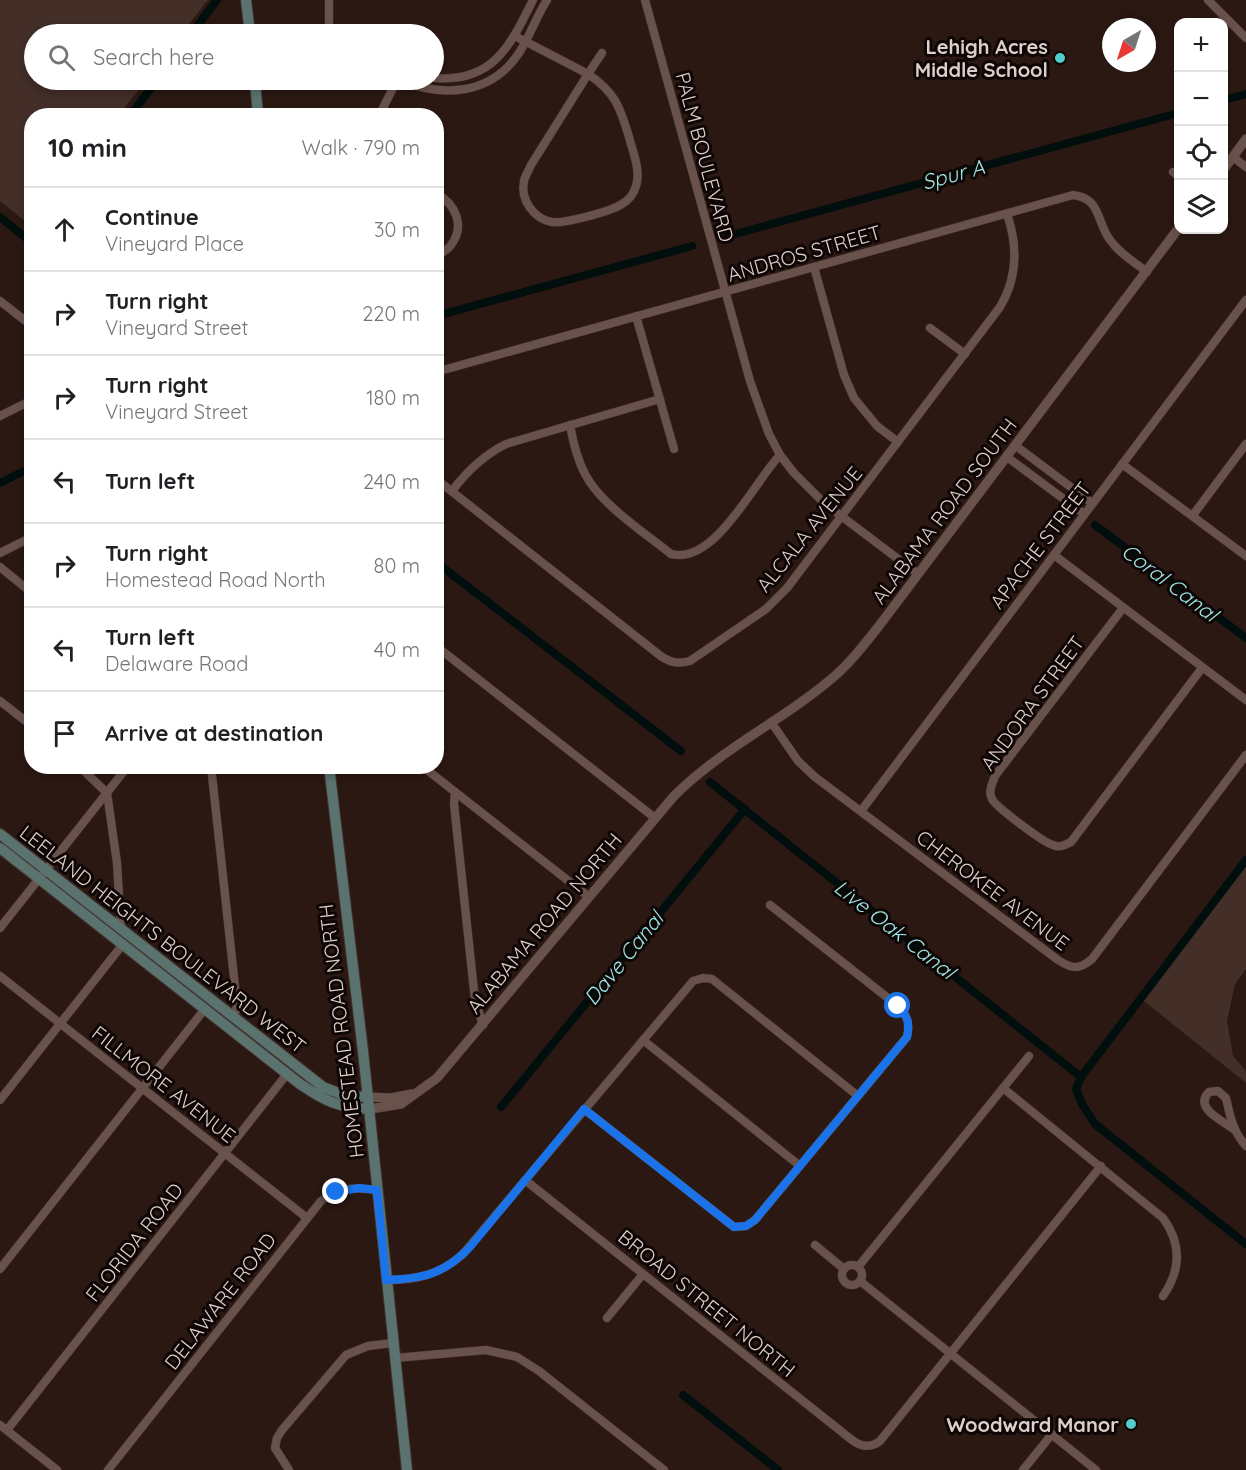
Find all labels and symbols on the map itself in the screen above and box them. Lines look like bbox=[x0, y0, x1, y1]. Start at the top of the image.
north arrow bbox=[1102, 18, 1156, 72]
place label: Lehigh Acres Middle School bbox=[915, 34, 1048, 82]
marker: Lehigh Acres Middle School bbox=[1053, 51, 1067, 65]
street label: PALM BOULEVARD bbox=[670, 69, 740, 245]
water label: Spur A bbox=[919, 153, 988, 195]
street label: ANDROS STREET bbox=[724, 219, 884, 287]
street label: ALABAMA ROAD SOUTH bbox=[866, 413, 1022, 609]
street label: ALCALA AVENUE bbox=[751, 461, 867, 597]
street label: APACHE STREET bbox=[984, 477, 1096, 613]
water label: Coral Canal bbox=[1117, 537, 1225, 628]
street label: ANDORA STREET bbox=[975, 631, 1089, 775]
street label: LEELAND HEIGHTS BOULEVARD WEST bbox=[15, 819, 311, 1059]
street label: CHEROKEE AVENUE bbox=[912, 824, 1074, 956]
street label: ALABAMA ROAD NORTH bbox=[461, 828, 627, 1018]
water label: Live Oak Canal bbox=[829, 874, 962, 986]
street label: HOMESTEAD ROAD NORTH bbox=[313, 903, 369, 1159]
water label: Dave Canal bbox=[578, 904, 670, 1010]
route start bbox=[884, 992, 910, 1018]
street label: FILLMORE AVENUE bbox=[87, 1020, 241, 1148]
street label: FLORIDA ROAD bbox=[80, 1178, 188, 1306]
route end bbox=[322, 1178, 348, 1204]
street label: BROAD STREET NORTH bbox=[613, 1224, 801, 1382]
street label: DELAWARE ROAD bbox=[159, 1228, 281, 1374]
place label: Woodward Manor bbox=[947, 1412, 1119, 1437]
marker: Woodward Manor bbox=[1124, 1417, 1138, 1431]

